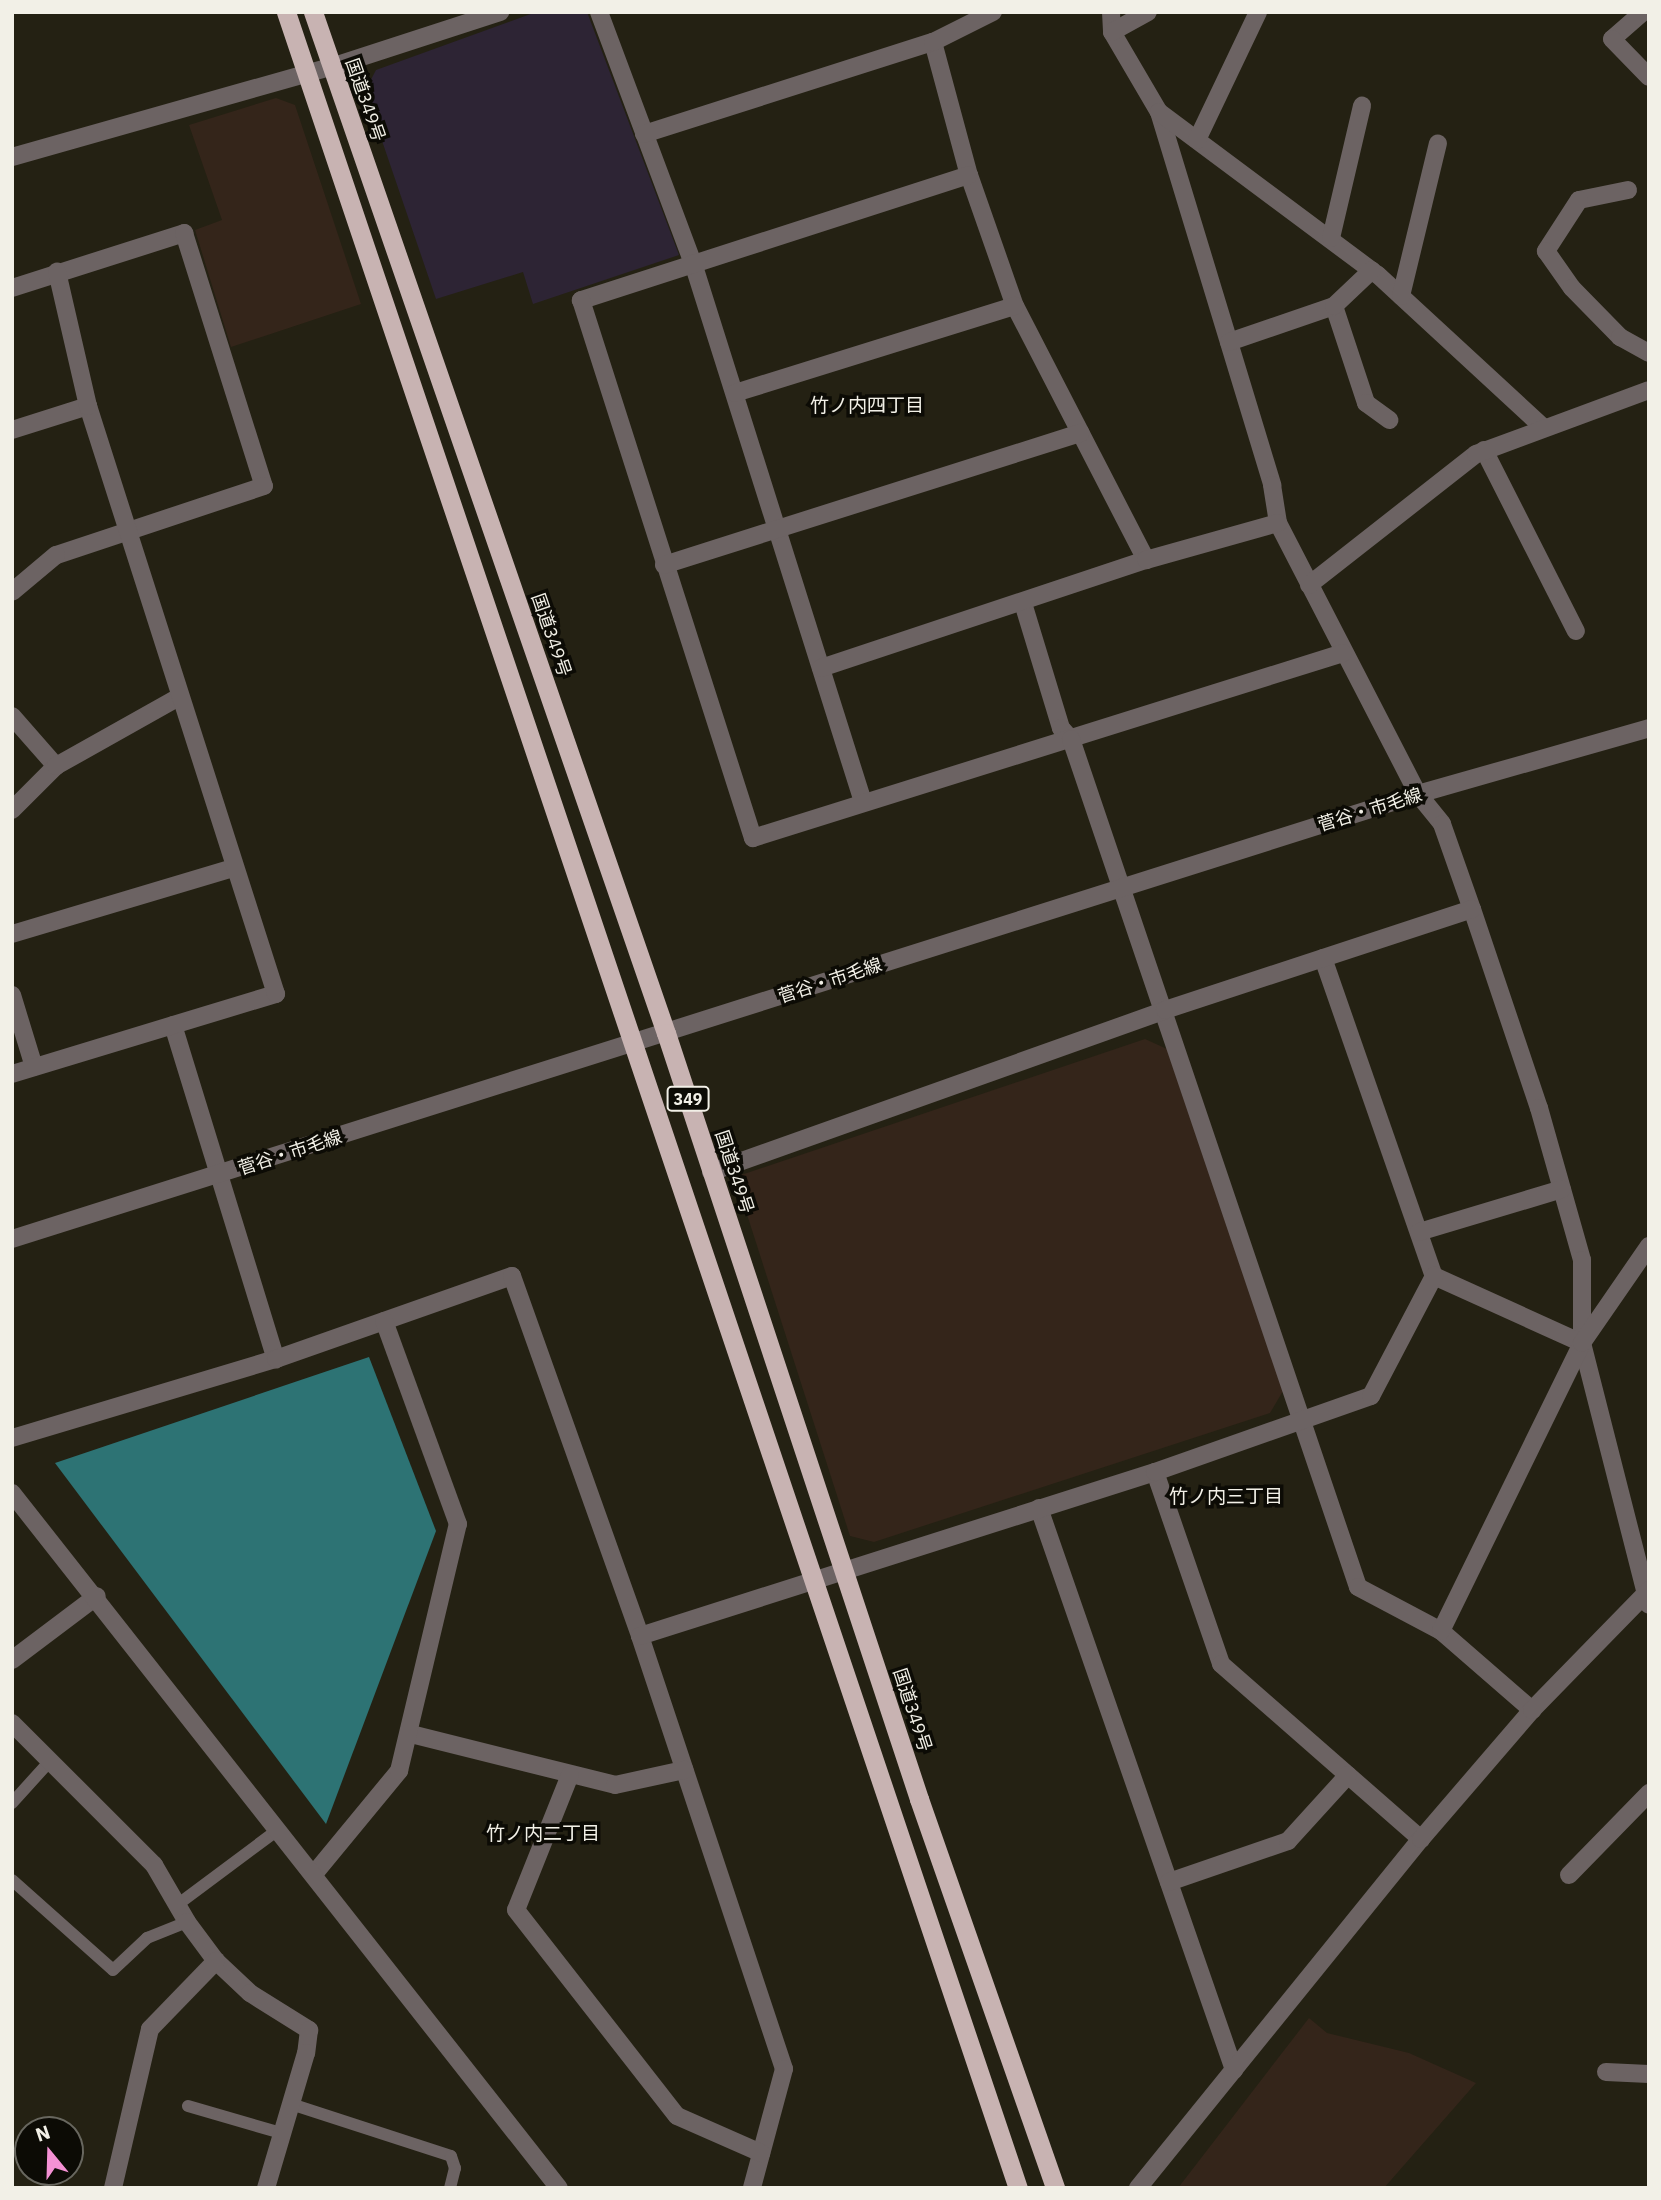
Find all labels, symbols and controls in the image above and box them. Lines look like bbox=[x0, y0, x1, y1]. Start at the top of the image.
street label: 国道349号 bbox=[341, 56, 389, 144]
district label: 竹ノ内四丁目 bbox=[810, 395, 924, 417]
street label: 国道349号 bbox=[527, 591, 575, 679]
street label: 菅谷・市毛線 bbox=[1315, 784, 1425, 836]
street label: 菅谷・市毛線 bbox=[775, 954, 885, 1008]
road number: 349 bbox=[665, 1086, 711, 1112]
street label: 菅谷・市毛線 bbox=[235, 1126, 345, 1180]
street label: 国道349号 bbox=[710, 1128, 758, 1216]
district label: 竹ノ内三丁目 bbox=[1169, 1486, 1283, 1508]
street label: 国道349号 bbox=[888, 1666, 936, 1754]
district label: 竹ノ内二丁目 bbox=[486, 1823, 600, 1845]
north arrow bbox=[14, 2116, 84, 2186]
text: N bbox=[32, 2119, 53, 2147]

